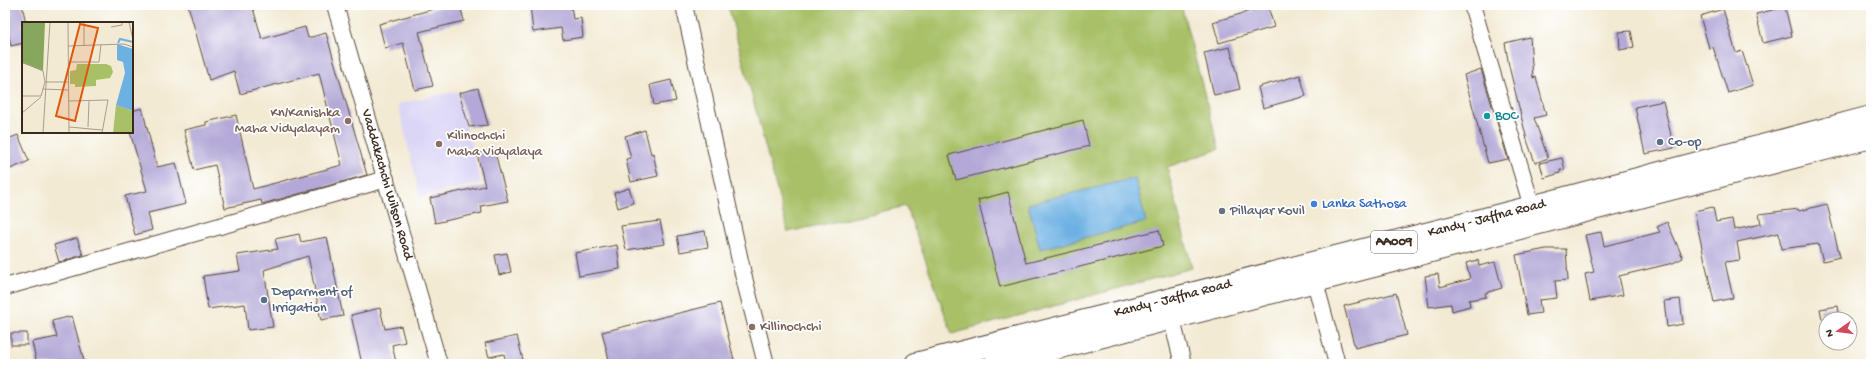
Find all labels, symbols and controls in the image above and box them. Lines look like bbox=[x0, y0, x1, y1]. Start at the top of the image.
inset map bbox=[22, 22, 133, 133]
place label: Kn/Kanishka Maha Vidyalayam bbox=[235, 105, 341, 138]
street label: Vaddakachchi Wilson Road bbox=[357, 106, 417, 264]
place label: BOC bbox=[1494, 108, 1520, 125]
marker: BOC bbox=[1482, 111, 1492, 121]
marker: Kn/Kanishka Maha Vidyalayam bbox=[343, 116, 353, 126]
place label: Kilinochchi Maha Vidyalaya bbox=[447, 128, 544, 161]
place label: Co-op bbox=[1668, 134, 1702, 151]
marker: Co-op bbox=[1655, 137, 1665, 147]
marker: Kilinochchi Maha Vidyalaya bbox=[434, 139, 444, 149]
street label: Kandy - Jaffna Road bbox=[1426, 195, 1549, 242]
place label: Lanka Sathosa bbox=[1322, 196, 1408, 213]
marker: Lanka Sathosa bbox=[1309, 199, 1319, 209]
place label: Pillayar Kovil bbox=[1229, 203, 1305, 220]
marker: Pillayar Kovil bbox=[1217, 206, 1227, 216]
road number: AA009 bbox=[1371, 231, 1417, 253]
street label: Kandy - Jaffna Road bbox=[1112, 275, 1235, 322]
place label: Deparment of Irrigation bbox=[271, 284, 354, 317]
marker: Deparment of Irrigation bbox=[259, 295, 269, 305]
north arrow bbox=[1818, 311, 1858, 351]
place label: Killinochchi bbox=[760, 319, 821, 336]
marker: Killinochchi bbox=[747, 322, 757, 332]
text: N bbox=[1824, 328, 1837, 338]

